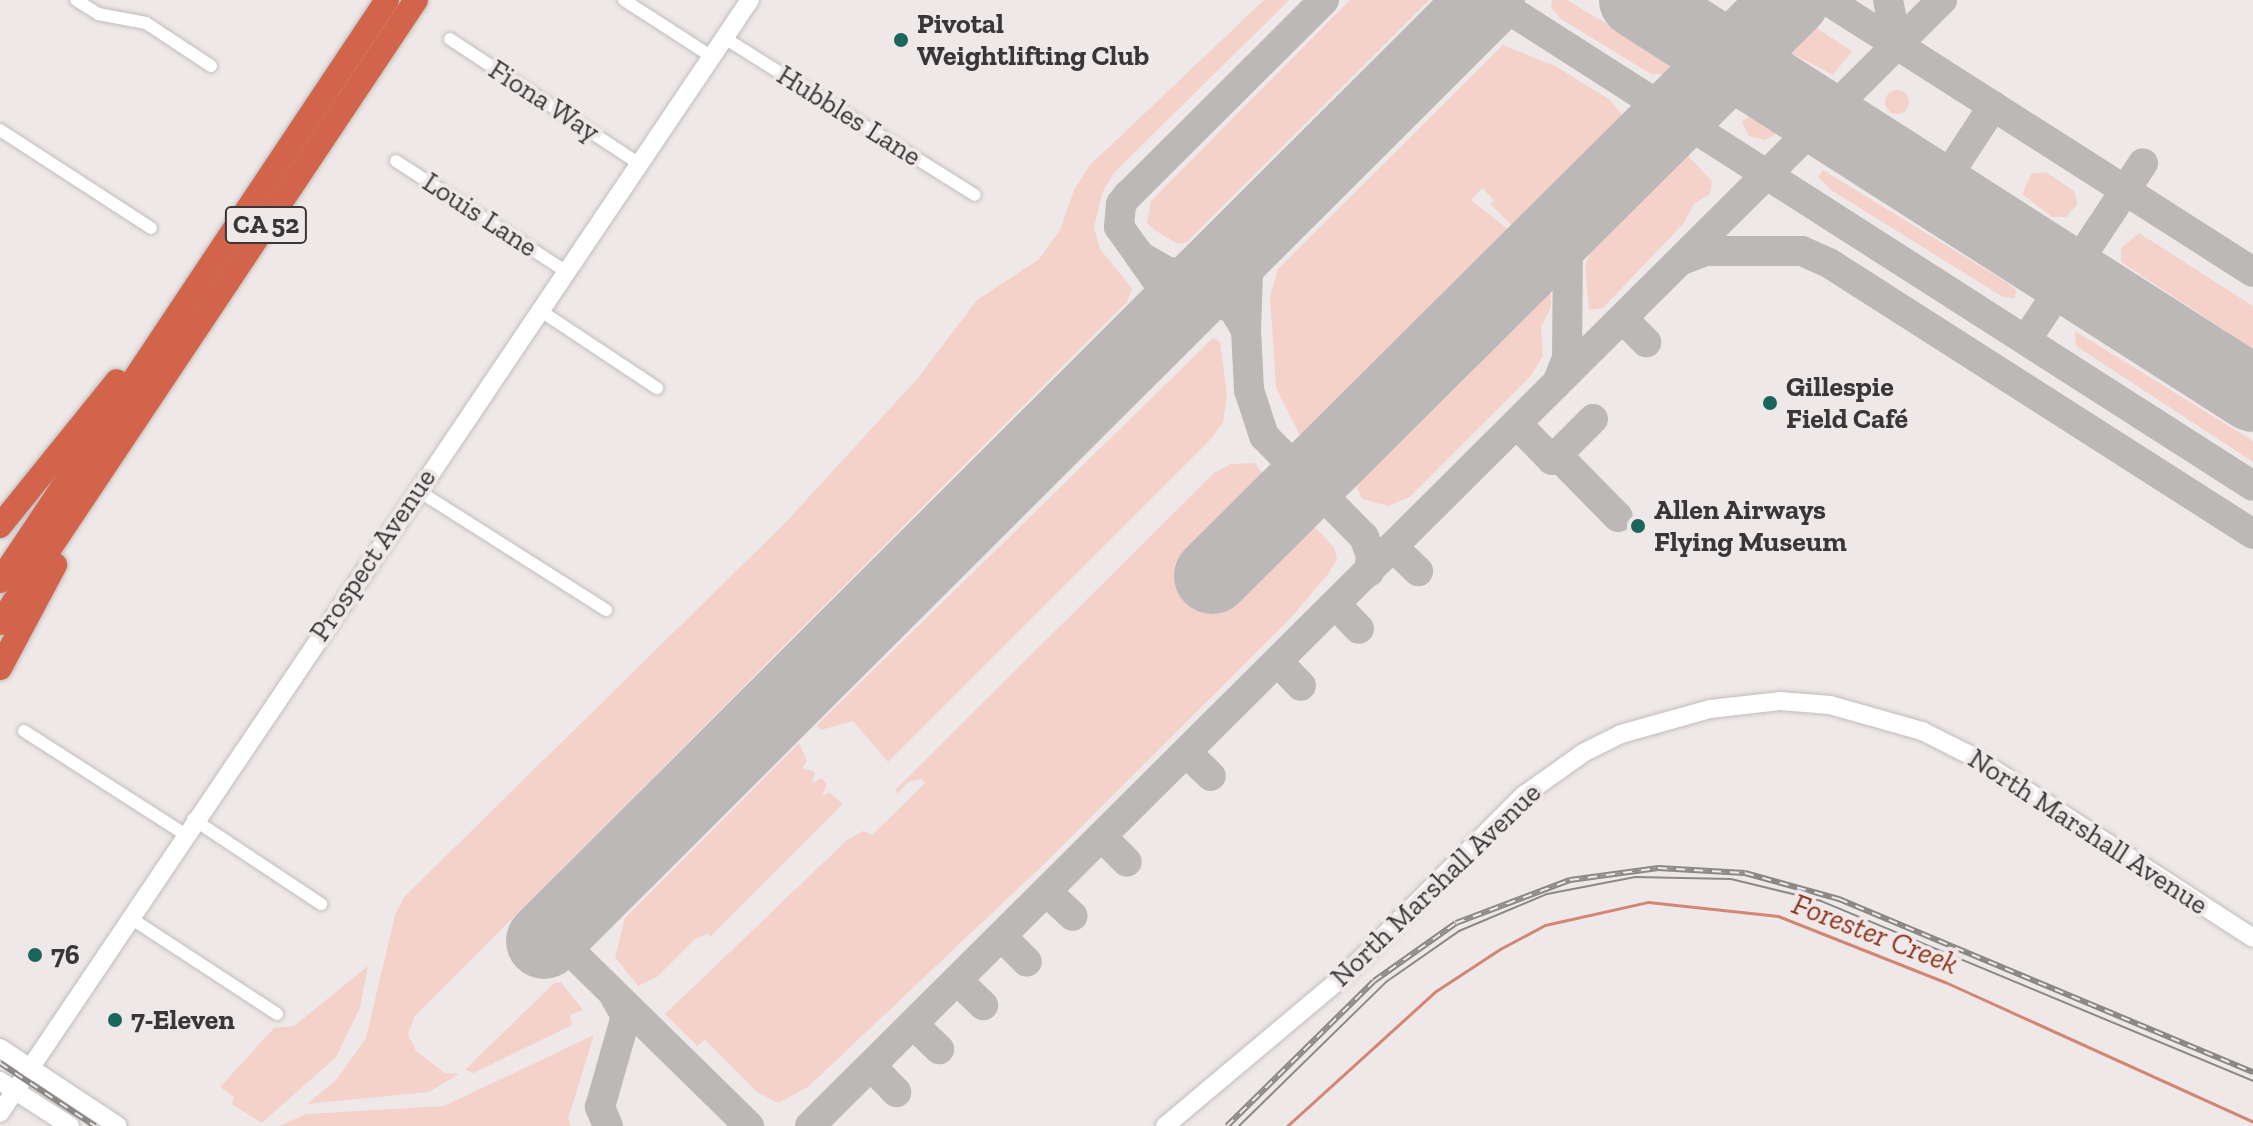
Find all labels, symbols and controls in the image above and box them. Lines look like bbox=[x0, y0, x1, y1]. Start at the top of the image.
place label: Pivotal Weightlifting Club bbox=[917, 7, 1149, 73]
marker: Pivotal Weightlifting Club bbox=[892, 31, 910, 49]
street label: Fiona Way bbox=[482, 53, 606, 149]
street label: Hubbles Lane bbox=[771, 58, 927, 174]
street label: Louis Lane bbox=[416, 166, 544, 264]
road number: CA 52 bbox=[224, 203, 308, 247]
place label: Gillespie Field Café bbox=[1786, 370, 1908, 436]
marker: Gillespie Field Café bbox=[1761, 394, 1779, 412]
street label: Prospect Avenue bbox=[303, 462, 443, 648]
place label: Allen Airways Flying Museum bbox=[1654, 493, 1847, 559]
marker: Allen Airways Flying Museum bbox=[1629, 517, 1647, 535]
street label: North Marshall Avenue bbox=[1962, 742, 2214, 922]
street label: North Marshall Avenue bbox=[1324, 776, 1548, 994]
water label: Forester Creek bbox=[1787, 886, 1963, 982]
place label: 76 bbox=[51, 938, 80, 972]
marker: 76 bbox=[26, 946, 44, 964]
place label: 7-Eleven bbox=[131, 1003, 235, 1037]
marker: 7-Eleven bbox=[106, 1011, 124, 1029]

